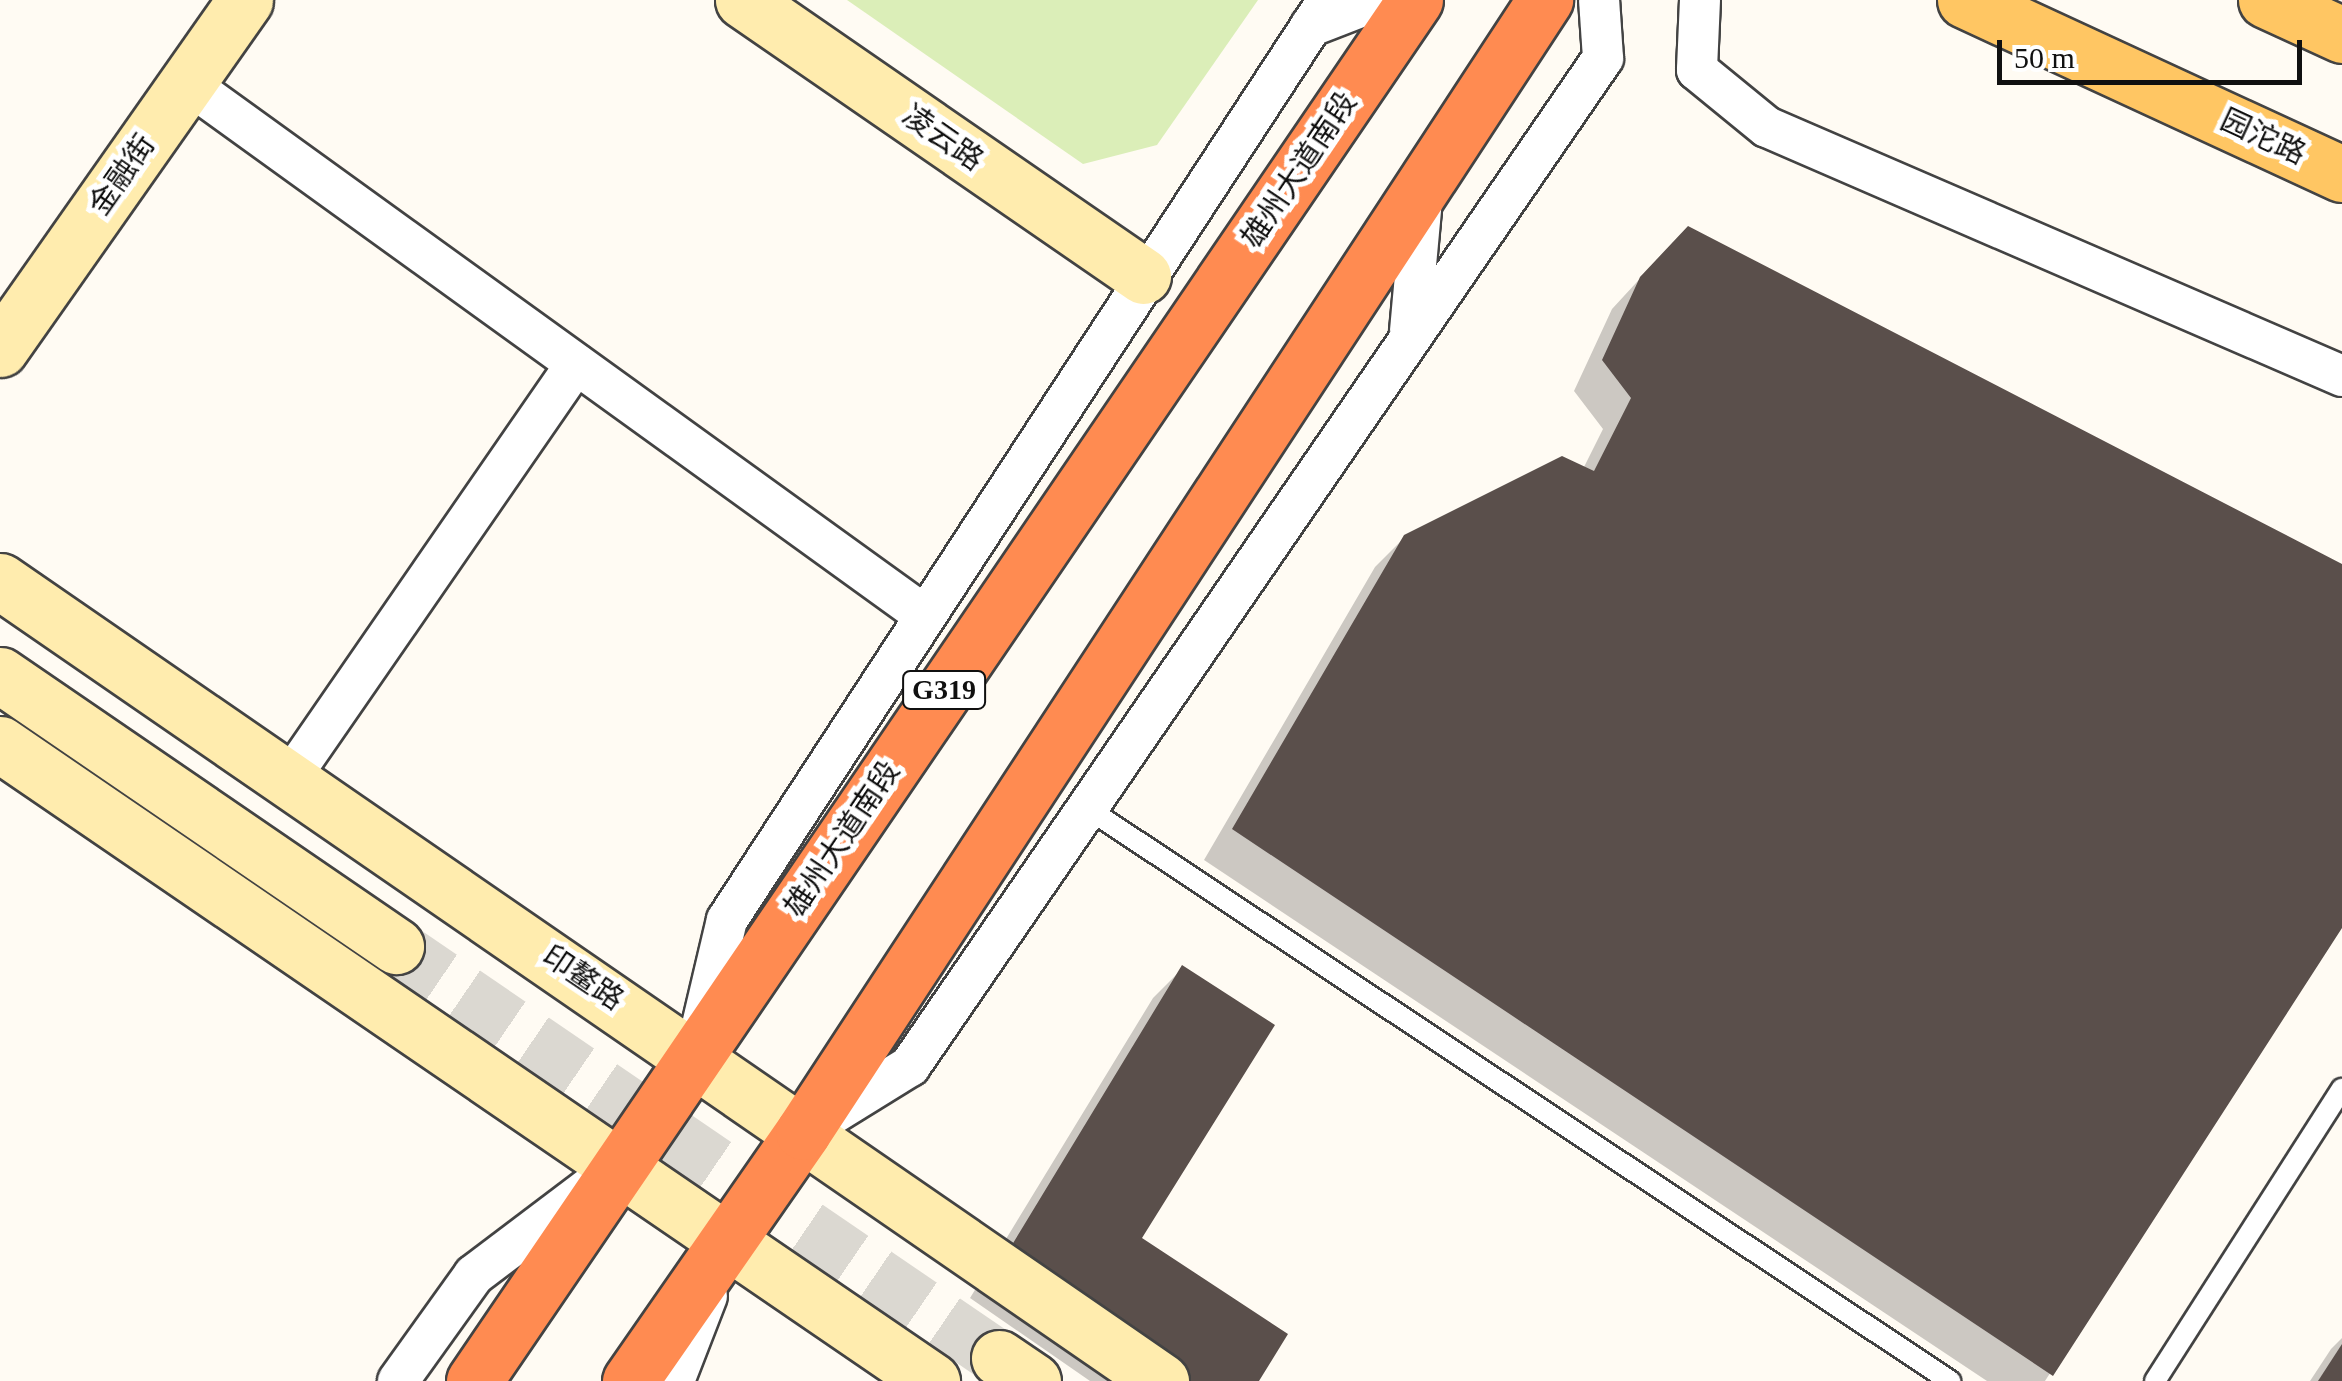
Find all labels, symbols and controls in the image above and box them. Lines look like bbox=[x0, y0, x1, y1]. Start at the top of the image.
scale bar bbox=[2002, 20, 2307, 82]
text: 50 m bbox=[2014, 41, 2075, 74]
street label: 雄州大道南段 bbox=[1234, 85, 1364, 255]
street label: 凌云路 bbox=[896, 97, 990, 179]
street label: 园沱路 bbox=[2215, 102, 2311, 172]
street label: 金融街 bbox=[81, 128, 163, 222]
road number: G319 bbox=[902, 667, 986, 713]
street label: 雄州大道南段 bbox=[777, 754, 907, 924]
street label: 印鳌路 bbox=[536, 938, 630, 1018]

